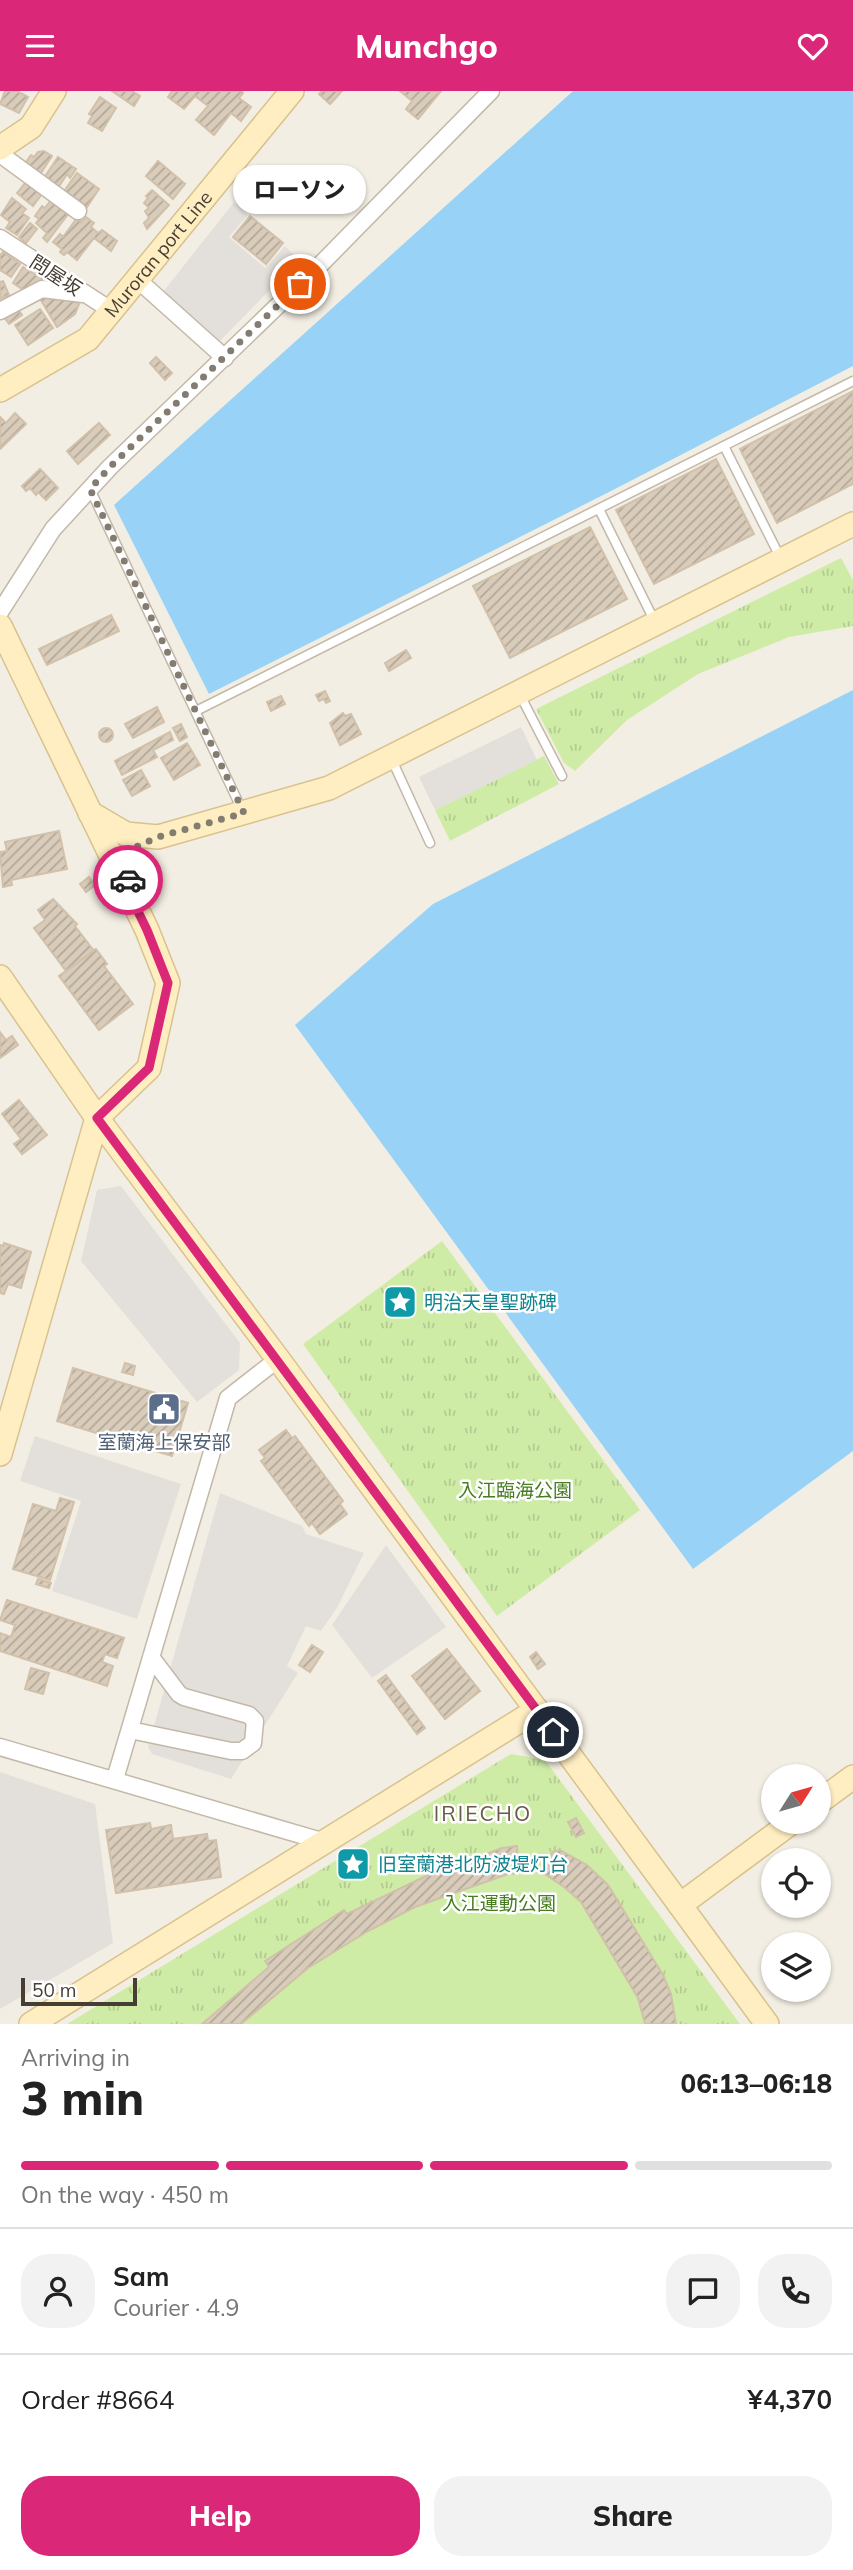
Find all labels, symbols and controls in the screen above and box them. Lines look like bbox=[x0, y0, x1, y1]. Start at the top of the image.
text: Munchgo bbox=[355, 26, 498, 66]
icon: menu bbox=[21, 27, 59, 65]
icon: heart bbox=[794, 27, 832, 65]
callout: ローソン bbox=[233, 165, 366, 214]
text: ローソン bbox=[254, 175, 346, 204]
street label: Muroran port Line bbox=[99, 186, 217, 322]
street label: 問屋坂 bbox=[26, 249, 86, 301]
pin bbox=[270, 254, 330, 314]
icon: bag bbox=[281, 265, 319, 303]
courier bbox=[93, 845, 163, 915]
icon: car bbox=[109, 861, 147, 899]
place icon: 明治天皇聖跡碑 bbox=[381, 1283, 419, 1321]
place label: 明治天皇聖跡碑 bbox=[424, 1290, 557, 1314]
public building icon: 室蘭海上保安部 bbox=[145, 1390, 183, 1428]
place label: 室蘭海上保安部 bbox=[97, 1430, 231, 1454]
park label: 入江臨海公園 bbox=[458, 1478, 572, 1502]
pin bbox=[523, 1702, 583, 1762]
icon: home bbox=[534, 1713, 572, 1751]
north arrow bbox=[761, 1764, 831, 1834]
map controls bbox=[761, 1764, 831, 2002]
district label: IRIECHO bbox=[434, 1800, 532, 1826]
place icon: 旧室蘭港北防波堤灯台 bbox=[334, 1845, 372, 1883]
button: locate bbox=[761, 1848, 831, 1918]
place label: 旧室蘭港北防波堤灯台 bbox=[378, 1852, 568, 1876]
park label: 入江運動公園 bbox=[442, 1891, 556, 1915]
button: layers bbox=[761, 1932, 831, 2002]
scale bar bbox=[21, 1975, 136, 2007]
text: 50 m bbox=[32, 1978, 76, 2002]
text: Arriving in bbox=[21, 2043, 130, 2072]
text: 06:13–06:18 bbox=[681, 2067, 832, 2100]
text: 3 min bbox=[21, 2069, 144, 2127]
text: On the way · 450 m bbox=[21, 2180, 229, 2209]
button: person bbox=[21, 2254, 95, 2328]
button: chat bbox=[666, 2254, 740, 2328]
button: phone bbox=[758, 2254, 832, 2328]
text: Sam bbox=[113, 2260, 169, 2293]
text: Courier · 4.9 bbox=[113, 2293, 239, 2322]
text: Order #8664 bbox=[21, 2383, 174, 2416]
text: ¥4,370 bbox=[748, 2383, 832, 2416]
button: Help bbox=[21, 2476, 420, 2556]
button: Share bbox=[434, 2476, 832, 2556]

